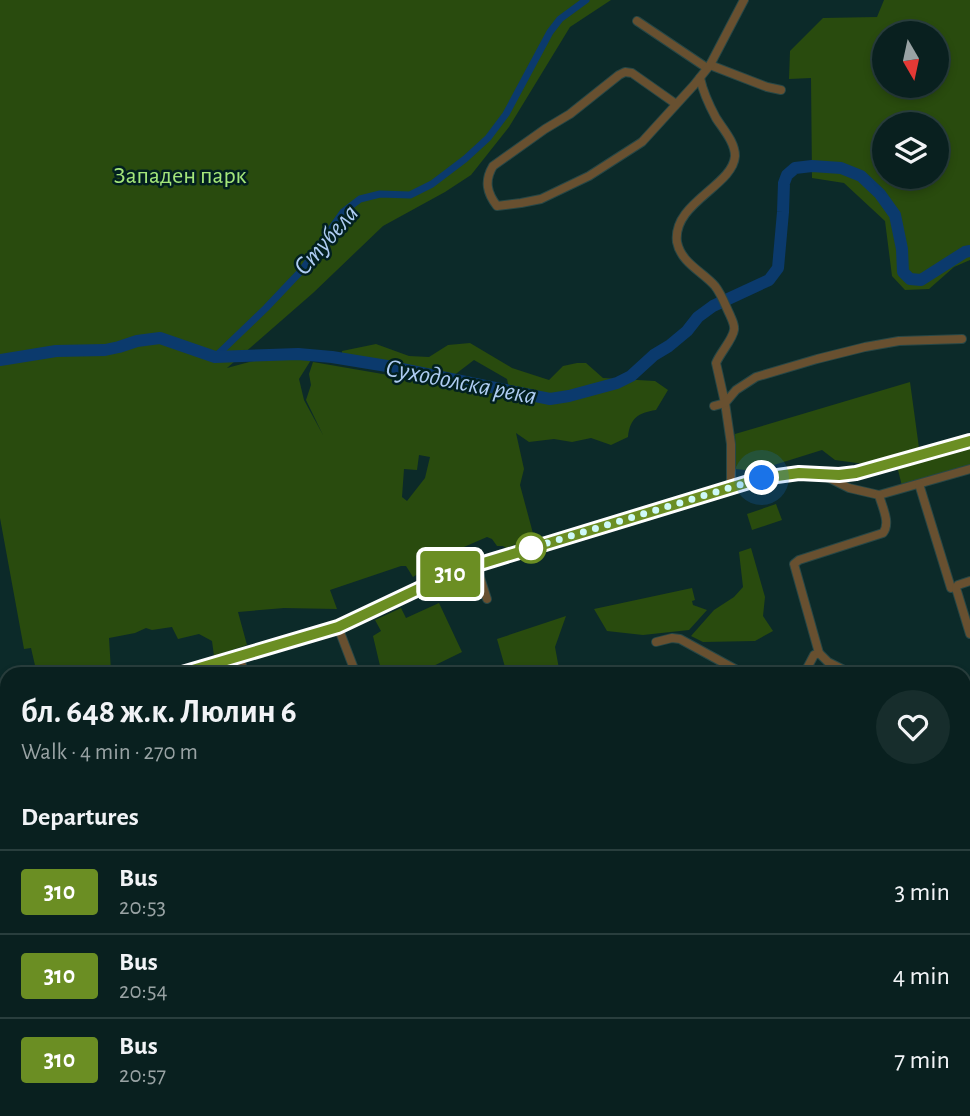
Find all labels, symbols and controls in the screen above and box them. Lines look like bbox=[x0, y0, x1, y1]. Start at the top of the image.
north arrow bbox=[872, 21, 948, 98]
map controls bbox=[872, 21, 949, 189]
button: layers bbox=[872, 112, 949, 189]
park label: Западен парк bbox=[114, 164, 246, 188]
water label: Стубела bbox=[289, 200, 363, 280]
water label: Суходолска река bbox=[383, 355, 539, 409]
your location bbox=[744, 460, 779, 495]
unlabelled marker bbox=[516, 533, 546, 563]
line badge: 310 bbox=[410, 551, 490, 597]
text: 310 bbox=[434, 562, 466, 586]
button: heart bbox=[876, 690, 950, 764]
text: бл. 648 ж.к. Люлин 6 bbox=[21, 696, 297, 729]
text: Walk · 4 min · 270 m bbox=[21, 741, 198, 764]
text: Departures bbox=[21, 804, 139, 830]
text: Bus bbox=[119, 865, 158, 891]
text: 3 min bbox=[894, 879, 950, 905]
text: 310 bbox=[44, 880, 75, 904]
text: 20:53 bbox=[119, 896, 166, 919]
text: Bus bbox=[119, 949, 158, 975]
text: 4 min bbox=[893, 963, 950, 989]
text: 310 bbox=[44, 964, 75, 988]
text: 20:54 bbox=[119, 980, 168, 1003]
text: Bus bbox=[119, 1033, 158, 1059]
text: 7 min bbox=[894, 1047, 950, 1073]
text: 310 bbox=[44, 1048, 75, 1072]
text: 20:57 bbox=[119, 1064, 166, 1087]

